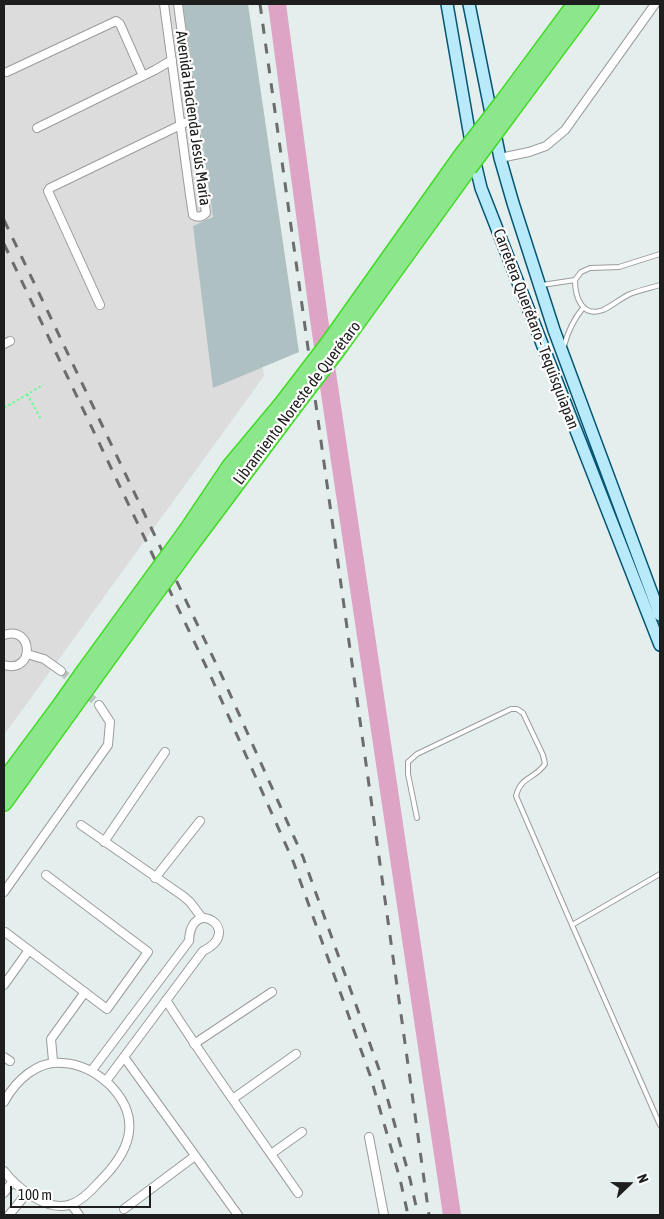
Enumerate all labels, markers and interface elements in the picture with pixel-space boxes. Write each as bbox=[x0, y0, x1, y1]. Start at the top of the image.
street label: Avenida Hacienda Jesús María bbox=[171, 29, 215, 207]
street label: Carretera Querétaro - Tequisquiapan bbox=[489, 226, 583, 432]
street label: Libramiento Noreste de Querétaro bbox=[229, 317, 365, 489]
north arrow bbox=[604, 1159, 654, 1209]
text: N bbox=[634, 1172, 652, 1185]
scale bar bbox=[12, 1176, 154, 1208]
text: 100 m bbox=[18, 1186, 52, 1203]

